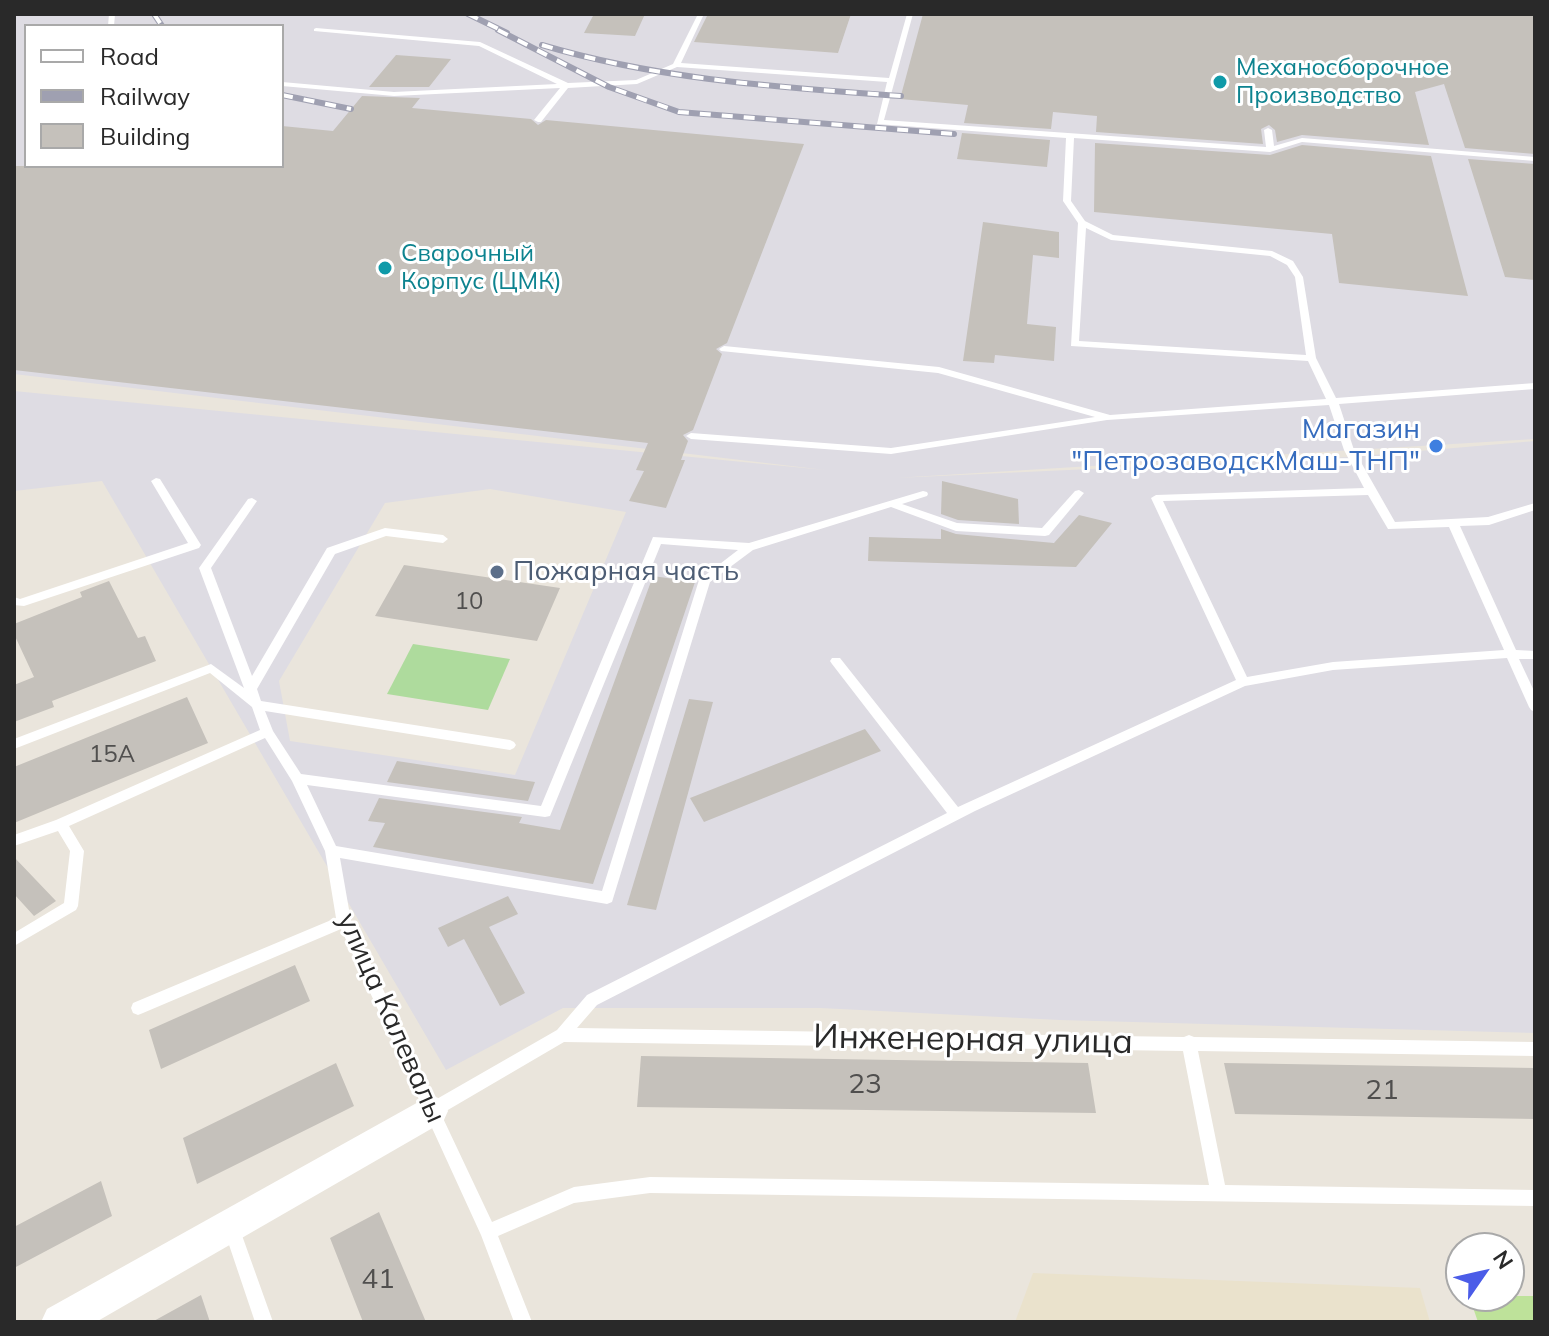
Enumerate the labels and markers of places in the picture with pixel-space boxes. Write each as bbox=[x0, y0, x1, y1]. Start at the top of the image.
place label: Механосборочное Производство bbox=[1236, 54, 1449, 110]
marker: Механосборочное Производство bbox=[1211, 73, 1229, 91]
place label: Сварочный Корпус (ЦМК) bbox=[401, 240, 562, 296]
marker: Сварочный Корпус (ЦМК) bbox=[376, 259, 394, 277]
place label: Магазин "ПетрозаводскМаш-ТНП" bbox=[1071, 413, 1420, 479]
marker: Магазин "ПетрозаводскМаш-ТНП" bbox=[1427, 437, 1445, 455]
place label: Пожарная часть bbox=[513, 555, 739, 589]
marker: Пожарная часть bbox=[488, 563, 506, 581]

